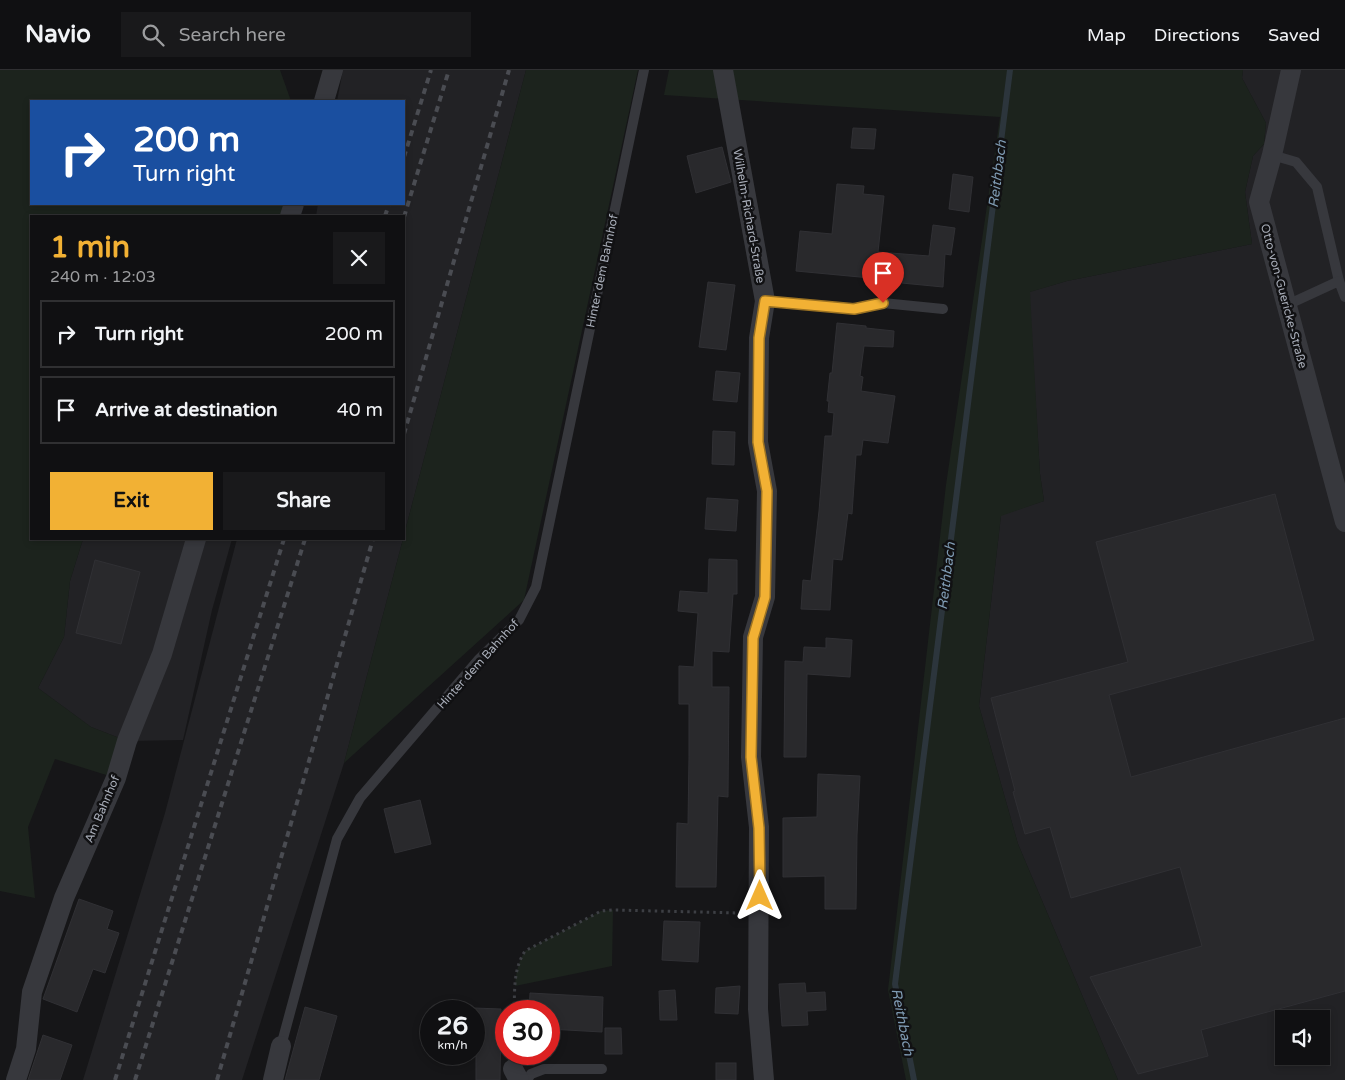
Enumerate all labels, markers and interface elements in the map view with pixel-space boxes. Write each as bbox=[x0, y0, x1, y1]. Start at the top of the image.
search box bbox=[121, 12, 471, 57]
text: Navio bbox=[25, 20, 91, 49]
icon: search bbox=[139, 21, 167, 49]
text: Search here bbox=[179, 24, 286, 46]
text: Map bbox=[1087, 24, 1126, 46]
text: Directions bbox=[1154, 24, 1240, 46]
text: Saved bbox=[1268, 24, 1320, 46]
text: 200 m bbox=[133, 119, 240, 161]
icon: right bbox=[50, 120, 115, 185]
water label: Reithbach bbox=[985, 139, 1010, 209]
street label: Wilhelm-Richard-Straße bbox=[730, 148, 768, 284]
text: Turn right bbox=[133, 161, 235, 187]
street label: Hinter dem Bahnhof bbox=[583, 213, 621, 329]
street label: Otto-von-Guericke-Straße bbox=[1258, 222, 1310, 370]
text: 1 min bbox=[50, 229, 130, 266]
button: close bbox=[333, 232, 385, 284]
pin bbox=[862, 252, 904, 303]
icon: arrive bbox=[869, 259, 897, 287]
text: 240 m · 12:03 bbox=[50, 267, 156, 287]
icon: right bbox=[52, 320, 80, 348]
text: Turn right bbox=[95, 323, 183, 345]
text: 200 m bbox=[325, 323, 383, 345]
icon: arrive bbox=[52, 396, 80, 424]
text: Arrive at destination bbox=[95, 399, 278, 421]
text: 40 m bbox=[337, 399, 383, 421]
button: Exit bbox=[50, 472, 213, 530]
button: Share bbox=[223, 472, 385, 530]
water label: Reithbach bbox=[934, 541, 959, 611]
street label: Hinter dem Bahnhof bbox=[434, 616, 522, 712]
street label: Am Bahnhof bbox=[82, 773, 123, 845]
position arrow bbox=[733, 869, 785, 921]
water label: Reithbach bbox=[888, 987, 917, 1058]
speed limit sign: 30 bbox=[495, 1000, 560, 1065]
map controls bbox=[1275, 1010, 1330, 1065]
button: sound bbox=[1275, 1010, 1330, 1065]
text: 26 bbox=[437, 1011, 468, 1041]
text: km/h bbox=[437, 1038, 468, 1052]

